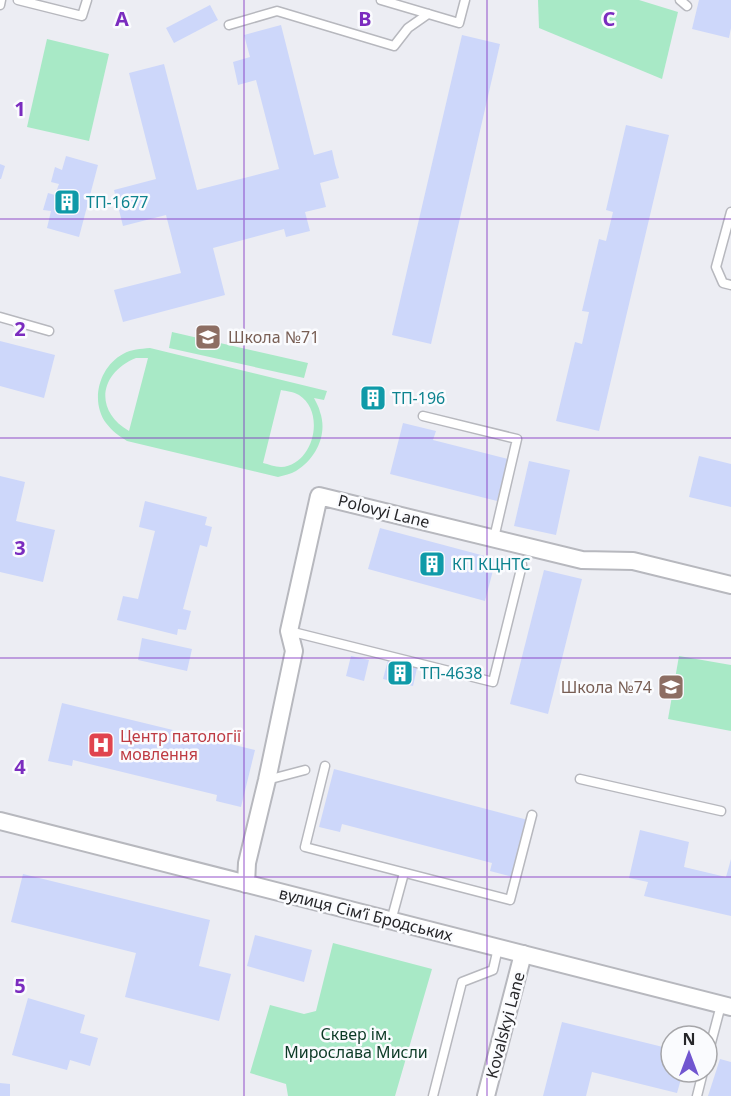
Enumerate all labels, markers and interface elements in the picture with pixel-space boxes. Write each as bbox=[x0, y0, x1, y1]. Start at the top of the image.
text: A bbox=[115, 5, 129, 32]
text: B bbox=[358, 5, 372, 32]
text: C bbox=[603, 5, 616, 32]
text: 1 bbox=[14, 95, 26, 122]
building icon: ТП-1677 bbox=[52, 187, 82, 217]
place label: ТП-1677 bbox=[86, 191, 148, 213]
text: 2 bbox=[14, 315, 26, 342]
school or university icon: Школа №71 bbox=[193, 322, 223, 352]
place label: Школа №71 bbox=[228, 326, 319, 348]
building icon: ТП-196 bbox=[358, 383, 388, 413]
place label: ТП-196 bbox=[392, 387, 445, 409]
street label: Polovyi Lane bbox=[336, 489, 432, 533]
text: 3 bbox=[14, 534, 26, 561]
building icon: КП КЦНТС bbox=[417, 549, 447, 579]
place label: КП КЦНТС bbox=[452, 553, 530, 575]
building icon: ТП-4638 bbox=[385, 658, 415, 688]
place label: ТП-4638 bbox=[420, 662, 482, 684]
school or university icon: Школа №74 bbox=[656, 672, 686, 702]
place label: Школа №74 bbox=[561, 676, 652, 698]
place label: Центр патології мовлення bbox=[120, 725, 241, 765]
hospital icon: Центр патології мовлення bbox=[86, 730, 116, 760]
text: 4 bbox=[14, 753, 26, 780]
street label: вулиця Сімʼї Бродських bbox=[277, 882, 456, 946]
street label: Kovalskyi Lane bbox=[480, 969, 530, 1081]
text: 5 bbox=[14, 972, 26, 999]
park label: Сквер ім. Мирослава Мисли bbox=[284, 1023, 428, 1063]
north arrow bbox=[659, 1024, 719, 1084]
text: N bbox=[682, 1028, 696, 1050]

